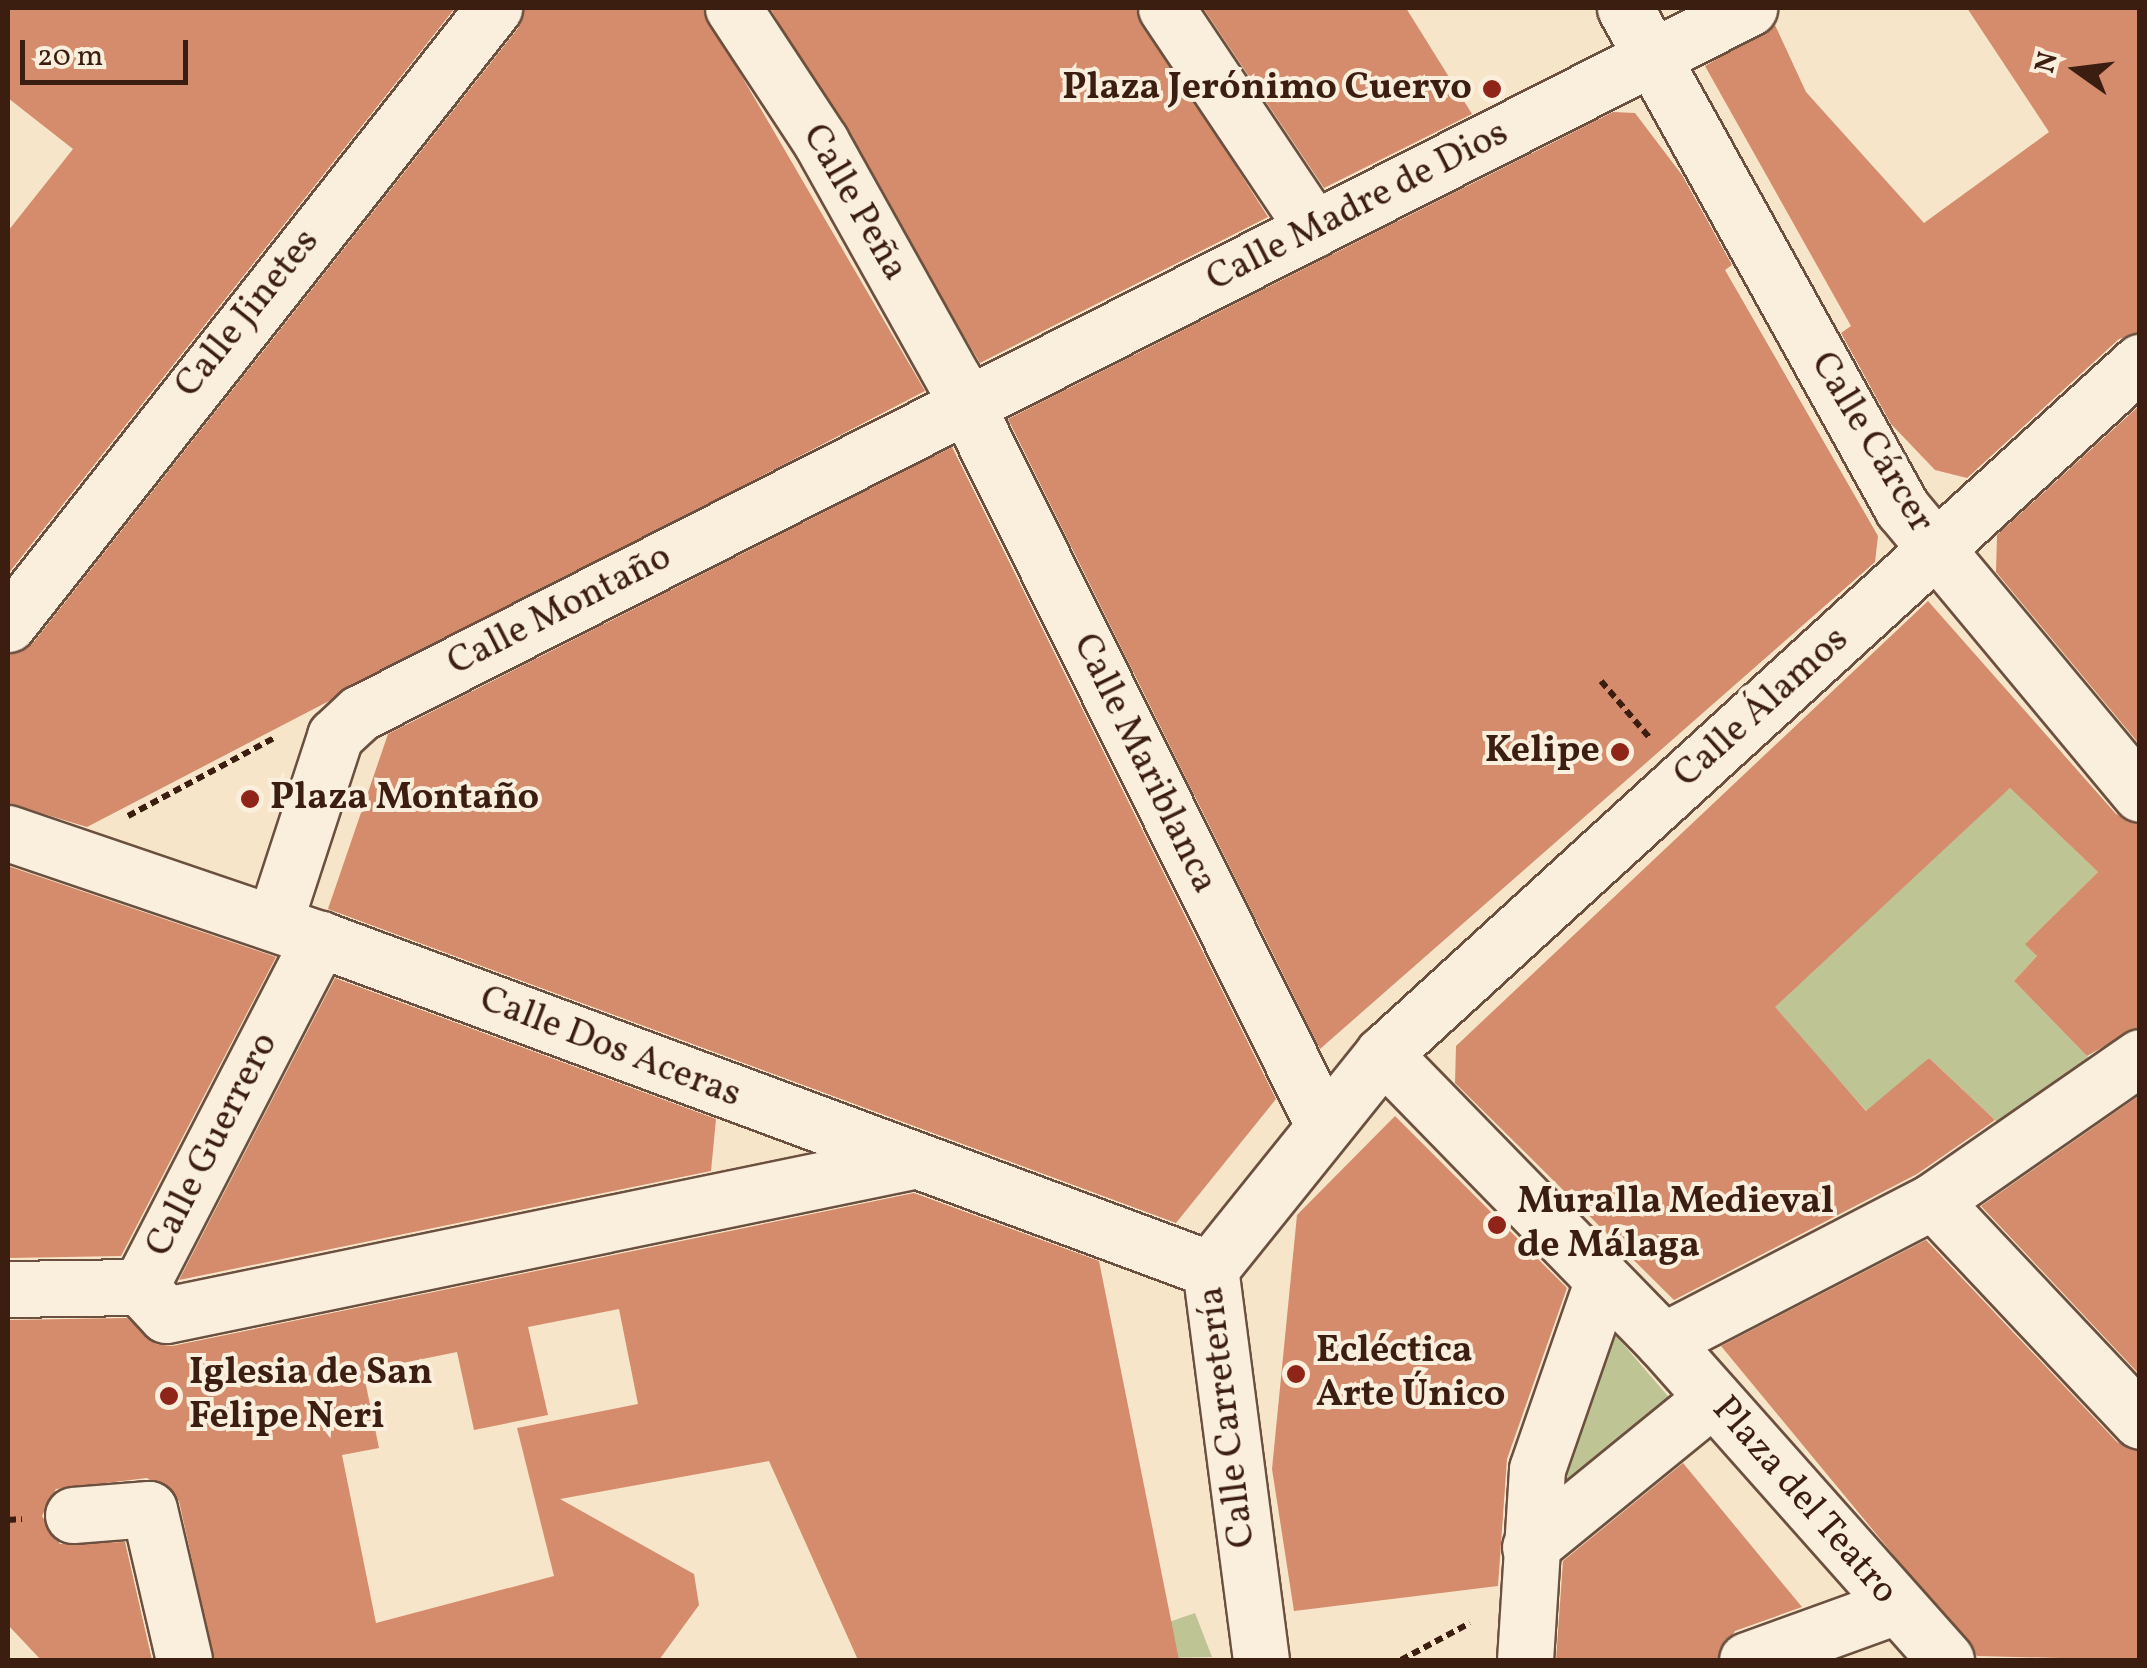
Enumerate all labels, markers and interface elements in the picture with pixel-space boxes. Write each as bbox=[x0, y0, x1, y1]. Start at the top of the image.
scale bar bbox=[25, 20, 192, 82]
north arrow bbox=[2027, 20, 2127, 120]
text: 20 m bbox=[37, 36, 103, 78]
text: N bbox=[2026, 48, 2069, 77]
place label: Plaza Jerónimo Cuervo bbox=[1062, 66, 1472, 112]
marker: Plaza Jerónimo Cuervo bbox=[1481, 78, 1503, 100]
street label: Calle Madre de Dios bbox=[1200, 111, 1516, 303]
street label: Calle Peña bbox=[791, 117, 917, 289]
street label: Calle Jinetes bbox=[166, 220, 330, 408]
street label: Calle Cárcer bbox=[1799, 344, 1943, 542]
street label: Calle Montaño bbox=[441, 535, 679, 687]
street label: Calle Álamos bbox=[1665, 618, 1859, 798]
street label: Calle Mariblanca bbox=[1061, 627, 1227, 901]
place label: Kelipe bbox=[1485, 729, 1600, 775]
marker: Kelipe bbox=[1609, 741, 1631, 763]
place label: Plaza Montaño bbox=[270, 776, 539, 822]
marker: Plaza Montaño bbox=[239, 788, 261, 810]
street label: Calle Dos Aceras bbox=[473, 977, 747, 1119]
street label: Calle Guerrero bbox=[137, 1025, 289, 1265]
place label: Muralla Medieval de Málaga bbox=[1517, 1180, 1834, 1270]
marker: Muralla Medieval de Málaga bbox=[1486, 1214, 1508, 1236]
street label: Calle Carretería bbox=[1189, 1284, 1267, 1550]
place label: Ecléctica Arte Único bbox=[1316, 1329, 1505, 1418]
place label: Iglesia de San Felipe Neri bbox=[189, 1351, 433, 1440]
marker: Ecléctica Arte Único bbox=[1285, 1363, 1307, 1385]
marker: Iglesia de San Felipe Neri bbox=[158, 1385, 180, 1407]
street label: Plaza del Teatro bbox=[1701, 1387, 1907, 1615]

